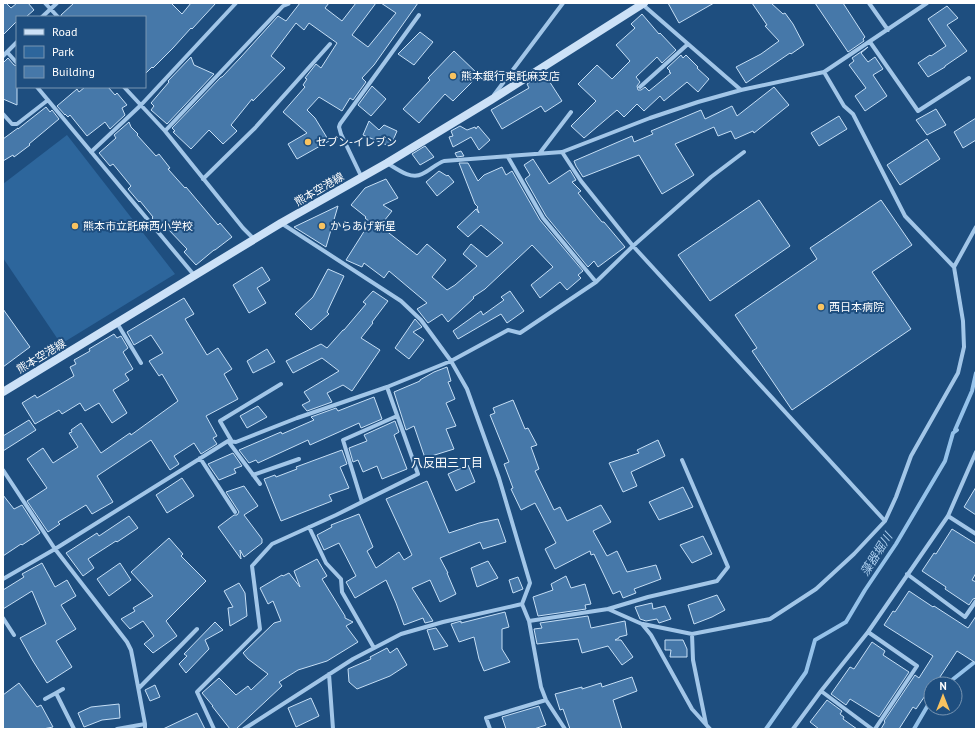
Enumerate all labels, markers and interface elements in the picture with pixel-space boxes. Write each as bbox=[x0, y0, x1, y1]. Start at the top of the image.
legend bbox=[16, 16, 146, 88]
text: Road bbox=[52, 24, 77, 39]
text: Park bbox=[52, 44, 74, 59]
text: Building bbox=[52, 64, 95, 79]
place label: 熊本銀行東託麻支店 bbox=[461, 69, 560, 83]
marker: 熊本銀行東託麻支店 bbox=[448, 71, 458, 81]
place label: セブン-イレブン bbox=[316, 135, 397, 149]
marker: セブン-イレブン bbox=[303, 137, 313, 147]
street label: 熊本空港線 bbox=[292, 169, 346, 209]
place label: 熊本市立託麻西小学校 bbox=[83, 219, 193, 233]
place label: からあげ新星 bbox=[330, 219, 396, 233]
marker: 熊本市立託麻西小学校 bbox=[70, 221, 80, 231]
marker: からあげ新星 bbox=[317, 221, 327, 231]
place label: 西日本病院 bbox=[829, 300, 884, 314]
marker: 西日本病院 bbox=[816, 302, 826, 312]
street label: 熊本空港線 bbox=[14, 336, 68, 376]
district label: 八反田三丁目 bbox=[411, 455, 483, 470]
water label: 藻器堀川 bbox=[857, 528, 896, 578]
north arrow bbox=[923, 676, 963, 716]
text: N bbox=[939, 679, 947, 693]

